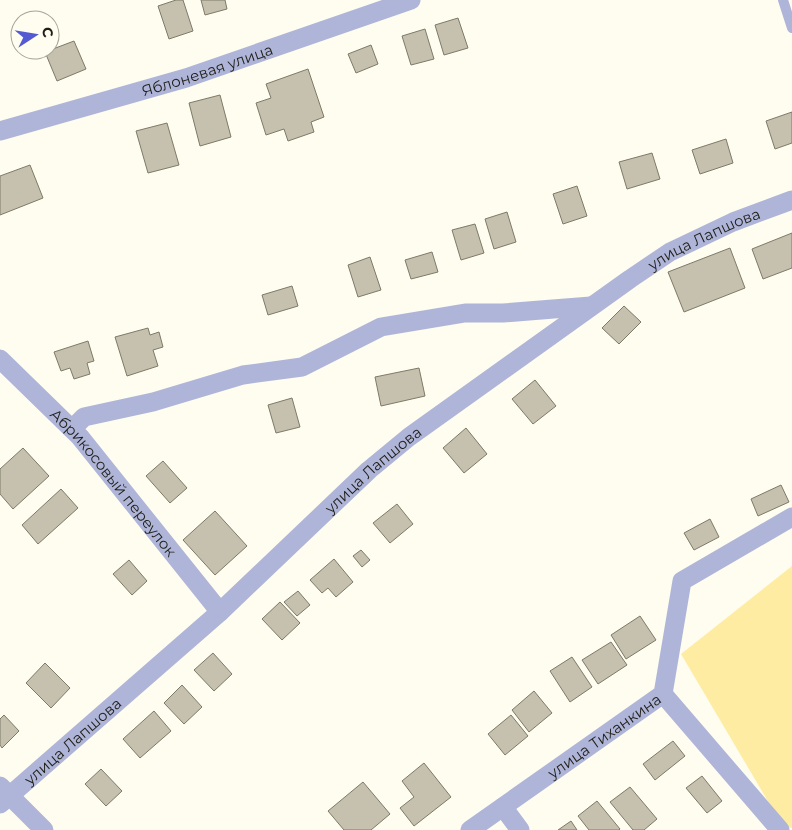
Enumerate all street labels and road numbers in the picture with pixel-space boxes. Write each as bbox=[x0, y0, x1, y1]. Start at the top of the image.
street label: Яблоневая улица bbox=[139, 39, 275, 100]
street label: улица Лапшова bbox=[643, 203, 763, 274]
street label: Абрикосовый переулок bbox=[47, 404, 181, 560]
street label: улица Лапшова bbox=[320, 422, 425, 518]
street label: улица Тиханкина bbox=[543, 689, 664, 783]
street label: улица Лапшова bbox=[19, 693, 125, 789]

